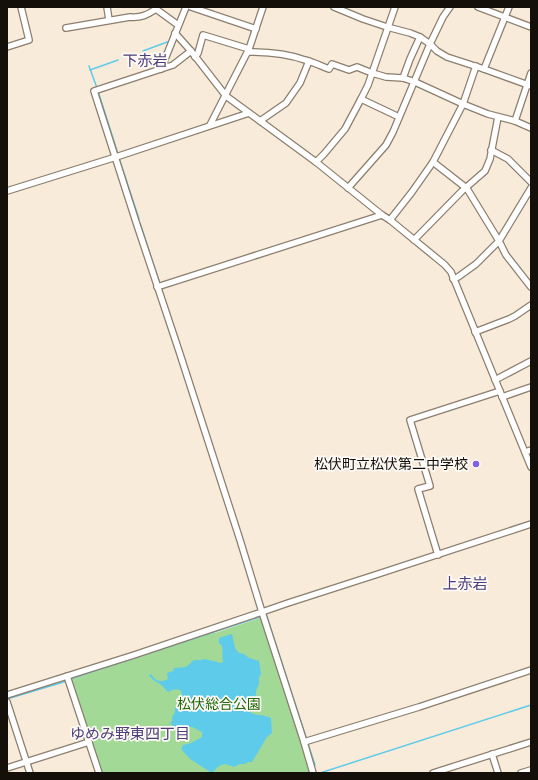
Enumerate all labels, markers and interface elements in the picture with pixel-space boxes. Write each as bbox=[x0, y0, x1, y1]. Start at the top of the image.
district label: 下赤岩 bbox=[122, 52, 168, 71]
place label: 松伏町立松伏第二中学校 bbox=[314, 456, 468, 473]
marker: 松伏町立松伏第二中学校 bbox=[471, 459, 481, 469]
district label: 上赤岩 bbox=[442, 575, 488, 594]
park label: 松伏総合公園 bbox=[177, 696, 261, 713]
district label: ゆめみ野東四丁目 bbox=[70, 725, 190, 744]

